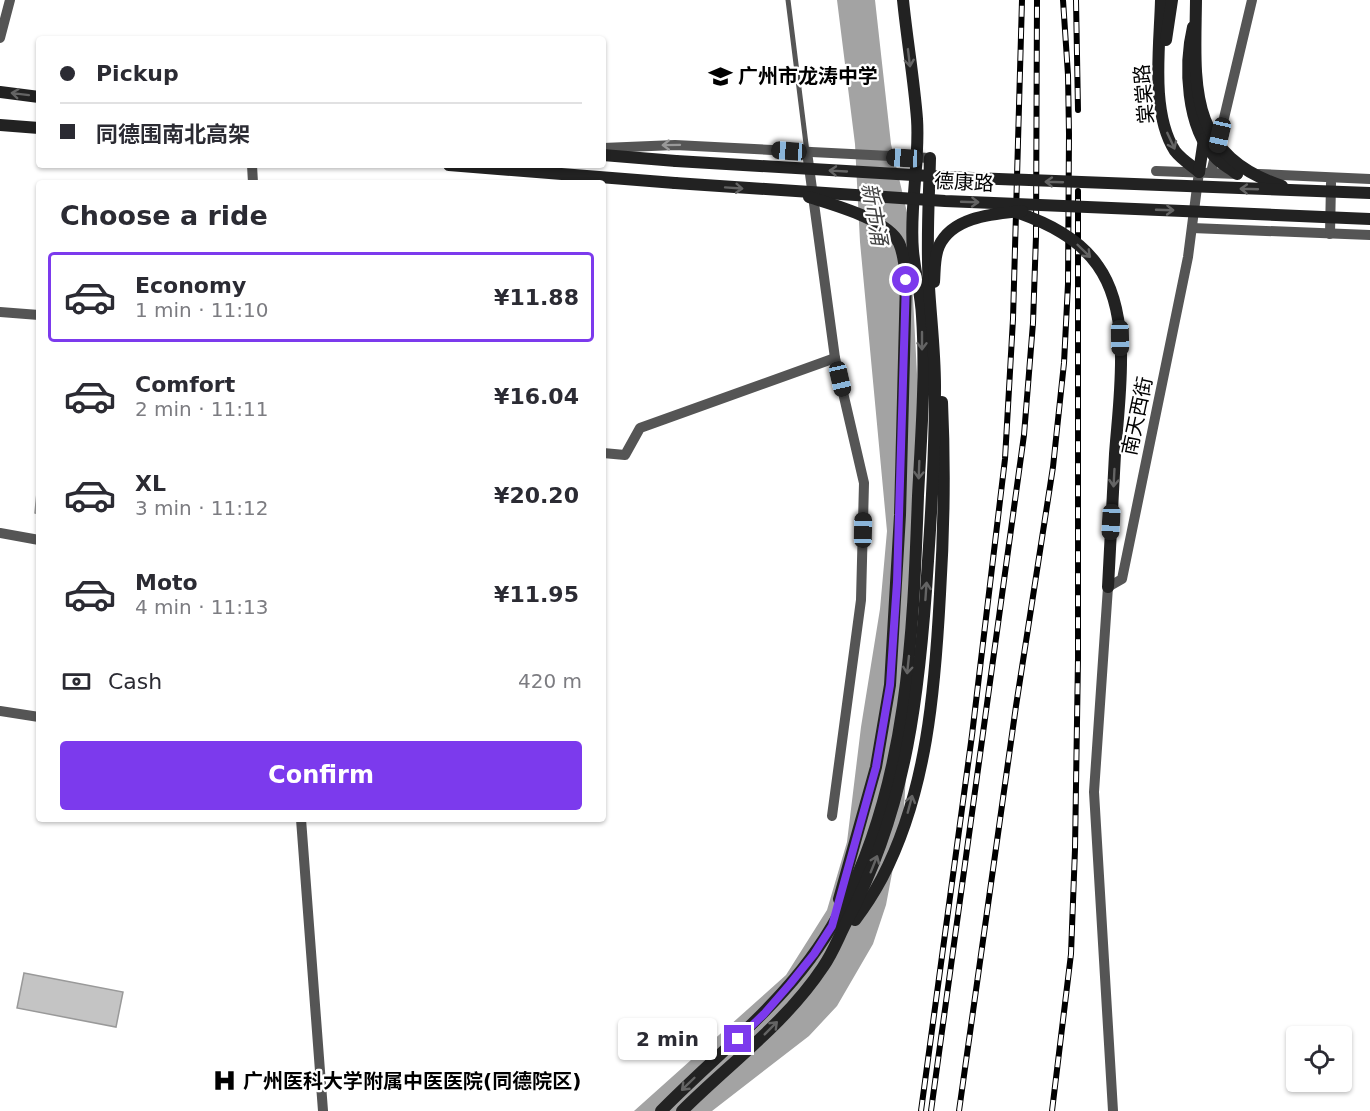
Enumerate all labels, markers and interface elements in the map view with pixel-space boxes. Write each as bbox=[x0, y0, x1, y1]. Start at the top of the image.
one-way arrow bbox=[904, 48, 915, 68]
text: Pickup bbox=[96, 61, 179, 86]
school or university icon: 广州市龙涛中学 bbox=[707, 63, 733, 89]
street label: 棠棠路 bbox=[1129, 63, 1159, 125]
place label: 广州市龙涛中学 bbox=[738, 64, 878, 88]
one-way arrow bbox=[10, 89, 30, 100]
car bbox=[1207, 115, 1233, 155]
text: 同德围南北高架 bbox=[96, 122, 250, 147]
one-way arrow bbox=[1165, 131, 1177, 149]
one-way arrow bbox=[662, 139, 682, 151]
car bbox=[770, 141, 808, 161]
car bbox=[886, 148, 922, 168]
one-way arrow bbox=[829, 165, 848, 176]
street label: 德康路 bbox=[933, 168, 995, 196]
one-way arrow bbox=[1044, 176, 1064, 187]
water label: 新市涌 bbox=[857, 181, 892, 249]
one-way arrow bbox=[723, 182, 743, 193]
one-way arrow bbox=[1239, 184, 1259, 195]
one-way arrow bbox=[960, 196, 980, 207]
text: Choose a ride bbox=[60, 200, 268, 231]
one-way arrow bbox=[1155, 204, 1175, 215]
one-way arrow bbox=[1076, 244, 1091, 258]
route start bbox=[892, 266, 919, 293]
icon: car bbox=[63, 270, 117, 324]
text: Economy bbox=[135, 273, 246, 298]
text: ¥11.88 bbox=[494, 285, 579, 310]
text: 1 min · 11:10 bbox=[135, 298, 269, 322]
car bbox=[1111, 320, 1129, 356]
one-way arrow bbox=[916, 331, 928, 351]
car bbox=[827, 359, 853, 399]
icon: car bbox=[63, 369, 117, 423]
text: Comfort bbox=[135, 372, 235, 397]
street label: 南天西街 bbox=[1117, 374, 1157, 458]
text: ¥16.04 bbox=[494, 384, 579, 409]
text: 2 min · 11:11 bbox=[135, 397, 269, 421]
one-way arrow bbox=[914, 460, 925, 480]
one-way arrow bbox=[1108, 467, 1119, 487]
icon: car bbox=[63, 468, 117, 522]
text: XL bbox=[135, 471, 166, 496]
text: ¥20.20 bbox=[494, 483, 579, 508]
text: 3 min · 11:12 bbox=[135, 496, 269, 520]
car bbox=[1101, 504, 1121, 540]
car bbox=[854, 512, 872, 548]
icon: car bbox=[63, 567, 117, 621]
text: Moto bbox=[135, 570, 198, 595]
text: ¥11.95 bbox=[494, 582, 579, 607]
one-way arrow bbox=[921, 582, 932, 602]
text: 4 min · 11:13 bbox=[135, 595, 269, 619]
one-way arrow bbox=[902, 654, 913, 674]
icon: cash bbox=[60, 665, 93, 698]
text: Cash bbox=[108, 669, 162, 694]
text: 420 m bbox=[518, 669, 582, 693]
button: Confirm bbox=[60, 741, 582, 810]
one-way arrow bbox=[905, 795, 916, 814]
one-way arrow bbox=[869, 856, 880, 874]
callout: 2 min bbox=[618, 1018, 717, 1060]
one-way arrow bbox=[763, 1020, 778, 1035]
route end bbox=[724, 1025, 751, 1052]
map controls bbox=[1286, 1026, 1352, 1092]
button: locate bbox=[1286, 1026, 1352, 1092]
text: 2 min bbox=[636, 1027, 699, 1051]
hospital icon: 广州医科大学附属中医医院(同德院区) bbox=[212, 1068, 238, 1094]
place label: 广州医科大学附属中医医院(同德院区) bbox=[243, 1069, 581, 1093]
one-way arrow bbox=[680, 1077, 695, 1091]

